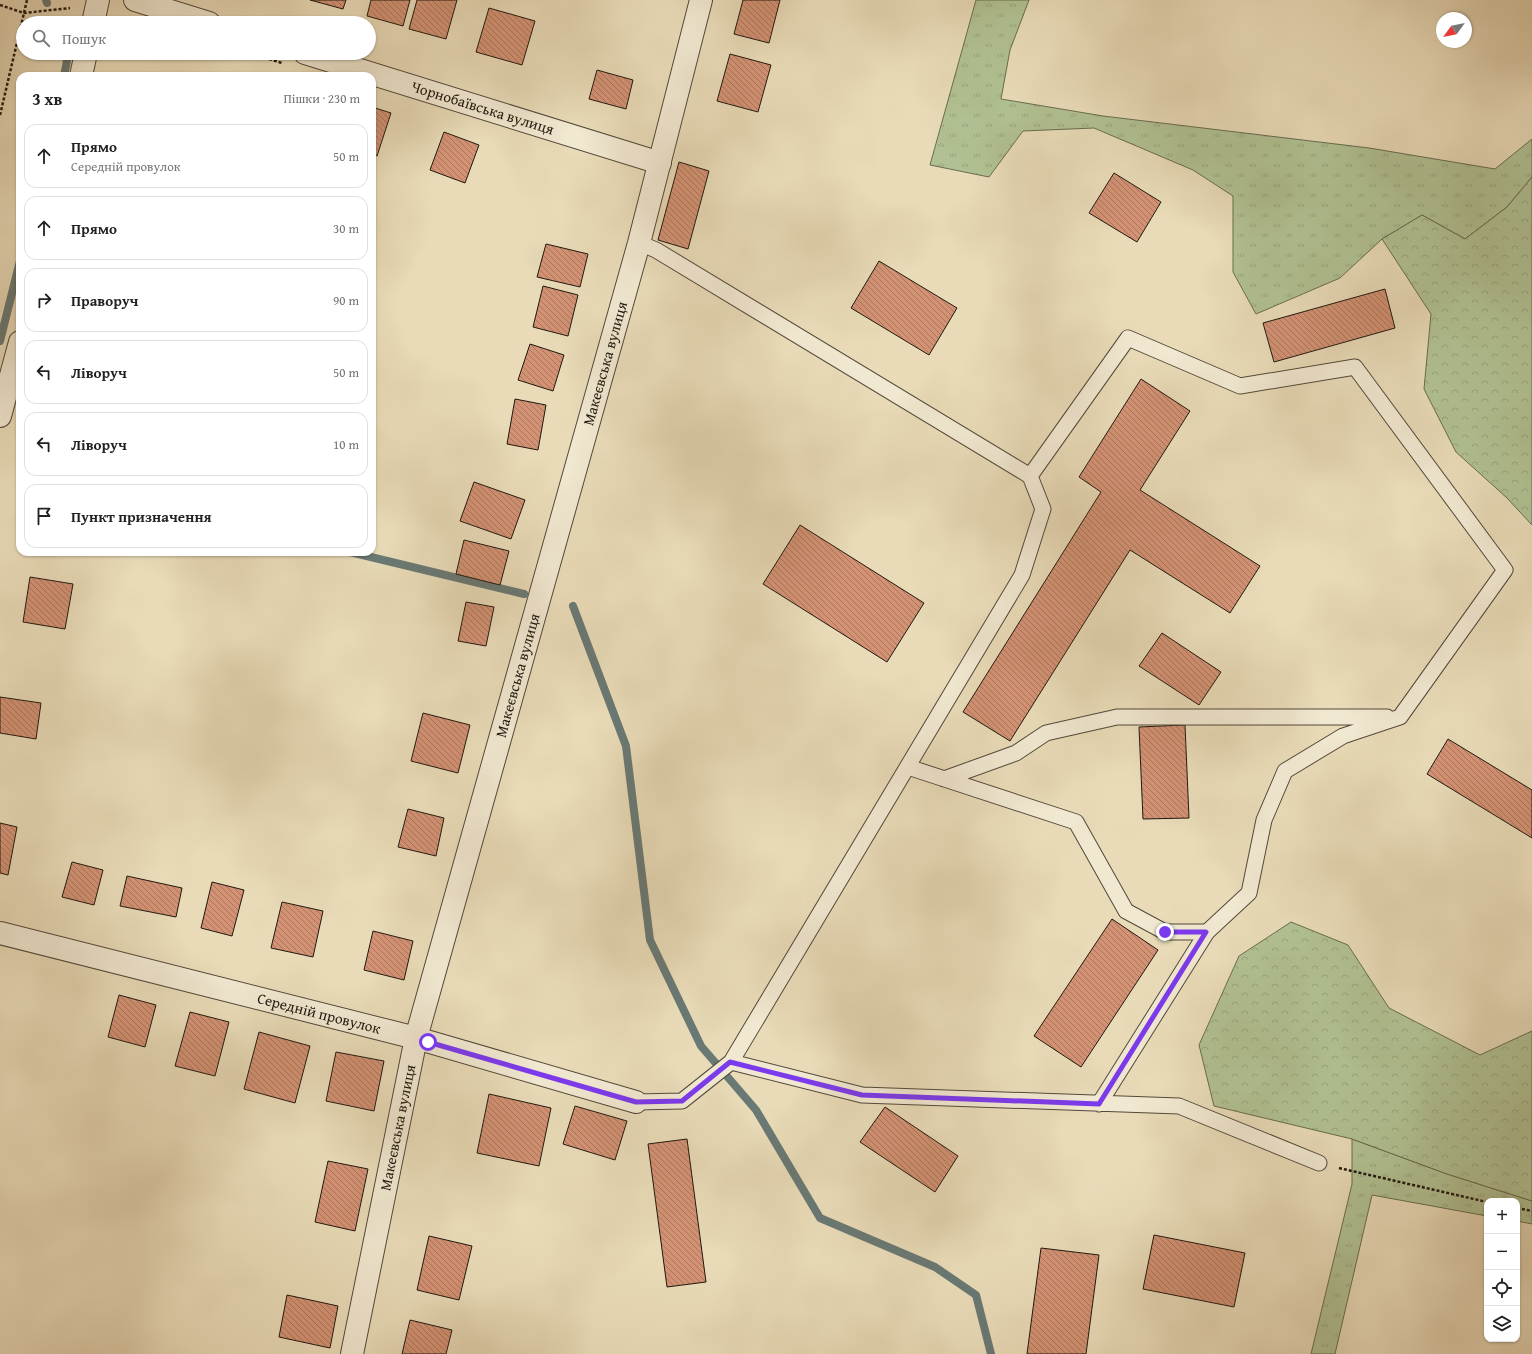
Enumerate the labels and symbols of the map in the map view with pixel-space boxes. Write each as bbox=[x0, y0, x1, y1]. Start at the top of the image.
north arrow bbox=[1436, 12, 1472, 48]
street label: Чорнобаївська вулиця bbox=[409, 76, 557, 140]
street label: Макеєвська вулиця bbox=[577, 298, 632, 428]
street label: Макеєвська вулиця bbox=[490, 610, 545, 740]
route end bbox=[1156, 923, 1174, 941]
street label: Середній провулок bbox=[255, 987, 383, 1039]
route start bbox=[419, 1033, 437, 1051]
street label: Макеєвська вулиця bbox=[374, 1062, 420, 1192]

